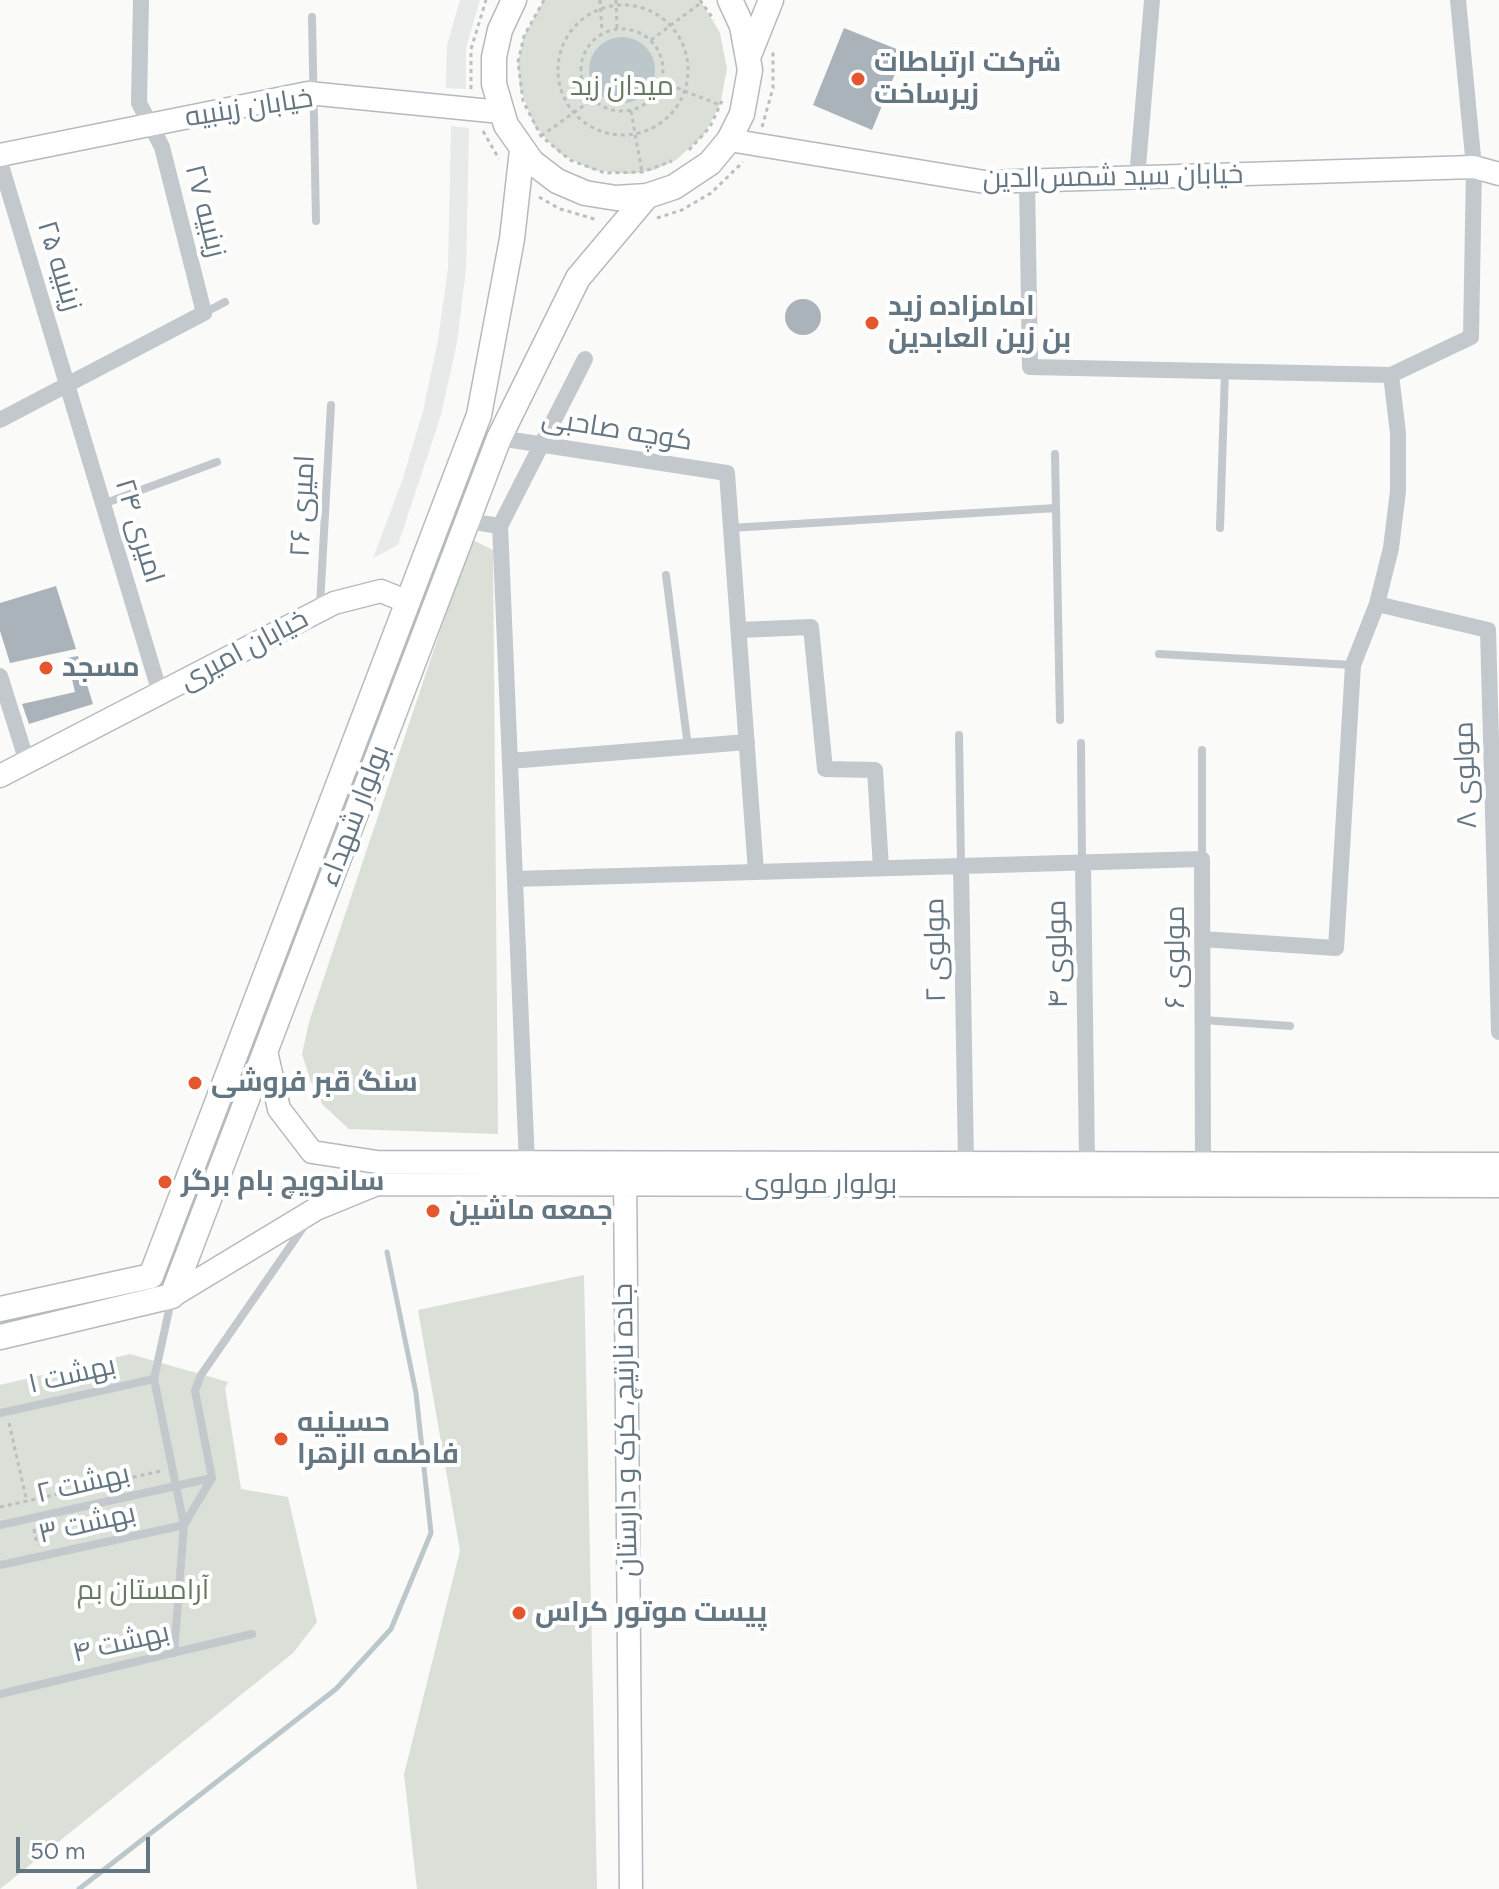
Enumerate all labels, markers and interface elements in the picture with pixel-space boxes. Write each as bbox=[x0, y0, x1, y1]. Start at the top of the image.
place label: شرکت ارتباطات زیرساخت bbox=[874, 46, 1061, 112]
park label: میدان زید bbox=[570, 70, 674, 104]
marker: شرکت ارتباطات زیرساخت bbox=[849, 70, 867, 88]
street label: خیابان زینبیه bbox=[183, 81, 315, 135]
street label: خیابان سید شمس‌الدین bbox=[982, 158, 1244, 196]
street label: زینبیه ۲۷ bbox=[177, 161, 233, 261]
street label: زینبیه ۲۵ bbox=[29, 217, 89, 315]
place label: امامزاده زید بن زین العابدین bbox=[888, 290, 1071, 356]
marker: امامزاده زید بن زین العابدین bbox=[863, 314, 881, 332]
street label: کوچه صاحبی bbox=[539, 402, 695, 458]
street label: امیری ۲۶ bbox=[284, 454, 322, 558]
street label: امیری ۲۴ bbox=[107, 475, 171, 587]
street label: خیابان امیری bbox=[174, 602, 314, 698]
place label: مسجد bbox=[62, 651, 140, 685]
marker: مسجد bbox=[37, 659, 55, 677]
street label: مولوی ۸ bbox=[1447, 721, 1485, 829]
street label: بولوار شهداء bbox=[313, 741, 397, 891]
street label: مولوی ۲ bbox=[918, 897, 954, 1003]
street label: مولوی ۴ bbox=[1040, 899, 1076, 1009]
street label: مولوی ۶ bbox=[1159, 905, 1193, 1009]
place label: سنگ قبر فروشی bbox=[211, 1066, 418, 1100]
marker: سنگ قبر فروشی bbox=[186, 1074, 204, 1092]
place label: ساندویچ بام برگر bbox=[181, 1165, 384, 1199]
street label: بولوار مولوی bbox=[745, 1168, 897, 1202]
marker: ساندویچ بام برگر bbox=[156, 1173, 174, 1191]
place label: جمعه ماشین bbox=[449, 1194, 613, 1228]
marker: جمعه ماشین bbox=[424, 1202, 442, 1220]
street label: جاده نارتیچ، کرک و دارستان bbox=[607, 1283, 645, 1577]
street label: بهشت ۱ bbox=[25, 1349, 119, 1401]
place label: حسینیه فاطمه الزهرا bbox=[297, 1406, 459, 1472]
marker: حسینیه فاطمه الزهرا bbox=[272, 1430, 290, 1448]
street label: بهشت ۲ bbox=[33, 1457, 133, 1511]
street label: بهشت ۳ bbox=[35, 1497, 139, 1551]
park label: آرامستان بم bbox=[77, 1574, 209, 1608]
place label: پیست موتور کراس bbox=[535, 1596, 767, 1630]
marker: پیست موتور کراس bbox=[510, 1604, 528, 1622]
street label: بهشت ۴ bbox=[69, 1616, 173, 1670]
scale bar bbox=[20, 1821, 154, 1871]
text: 50 m bbox=[30, 1836, 86, 1865]

